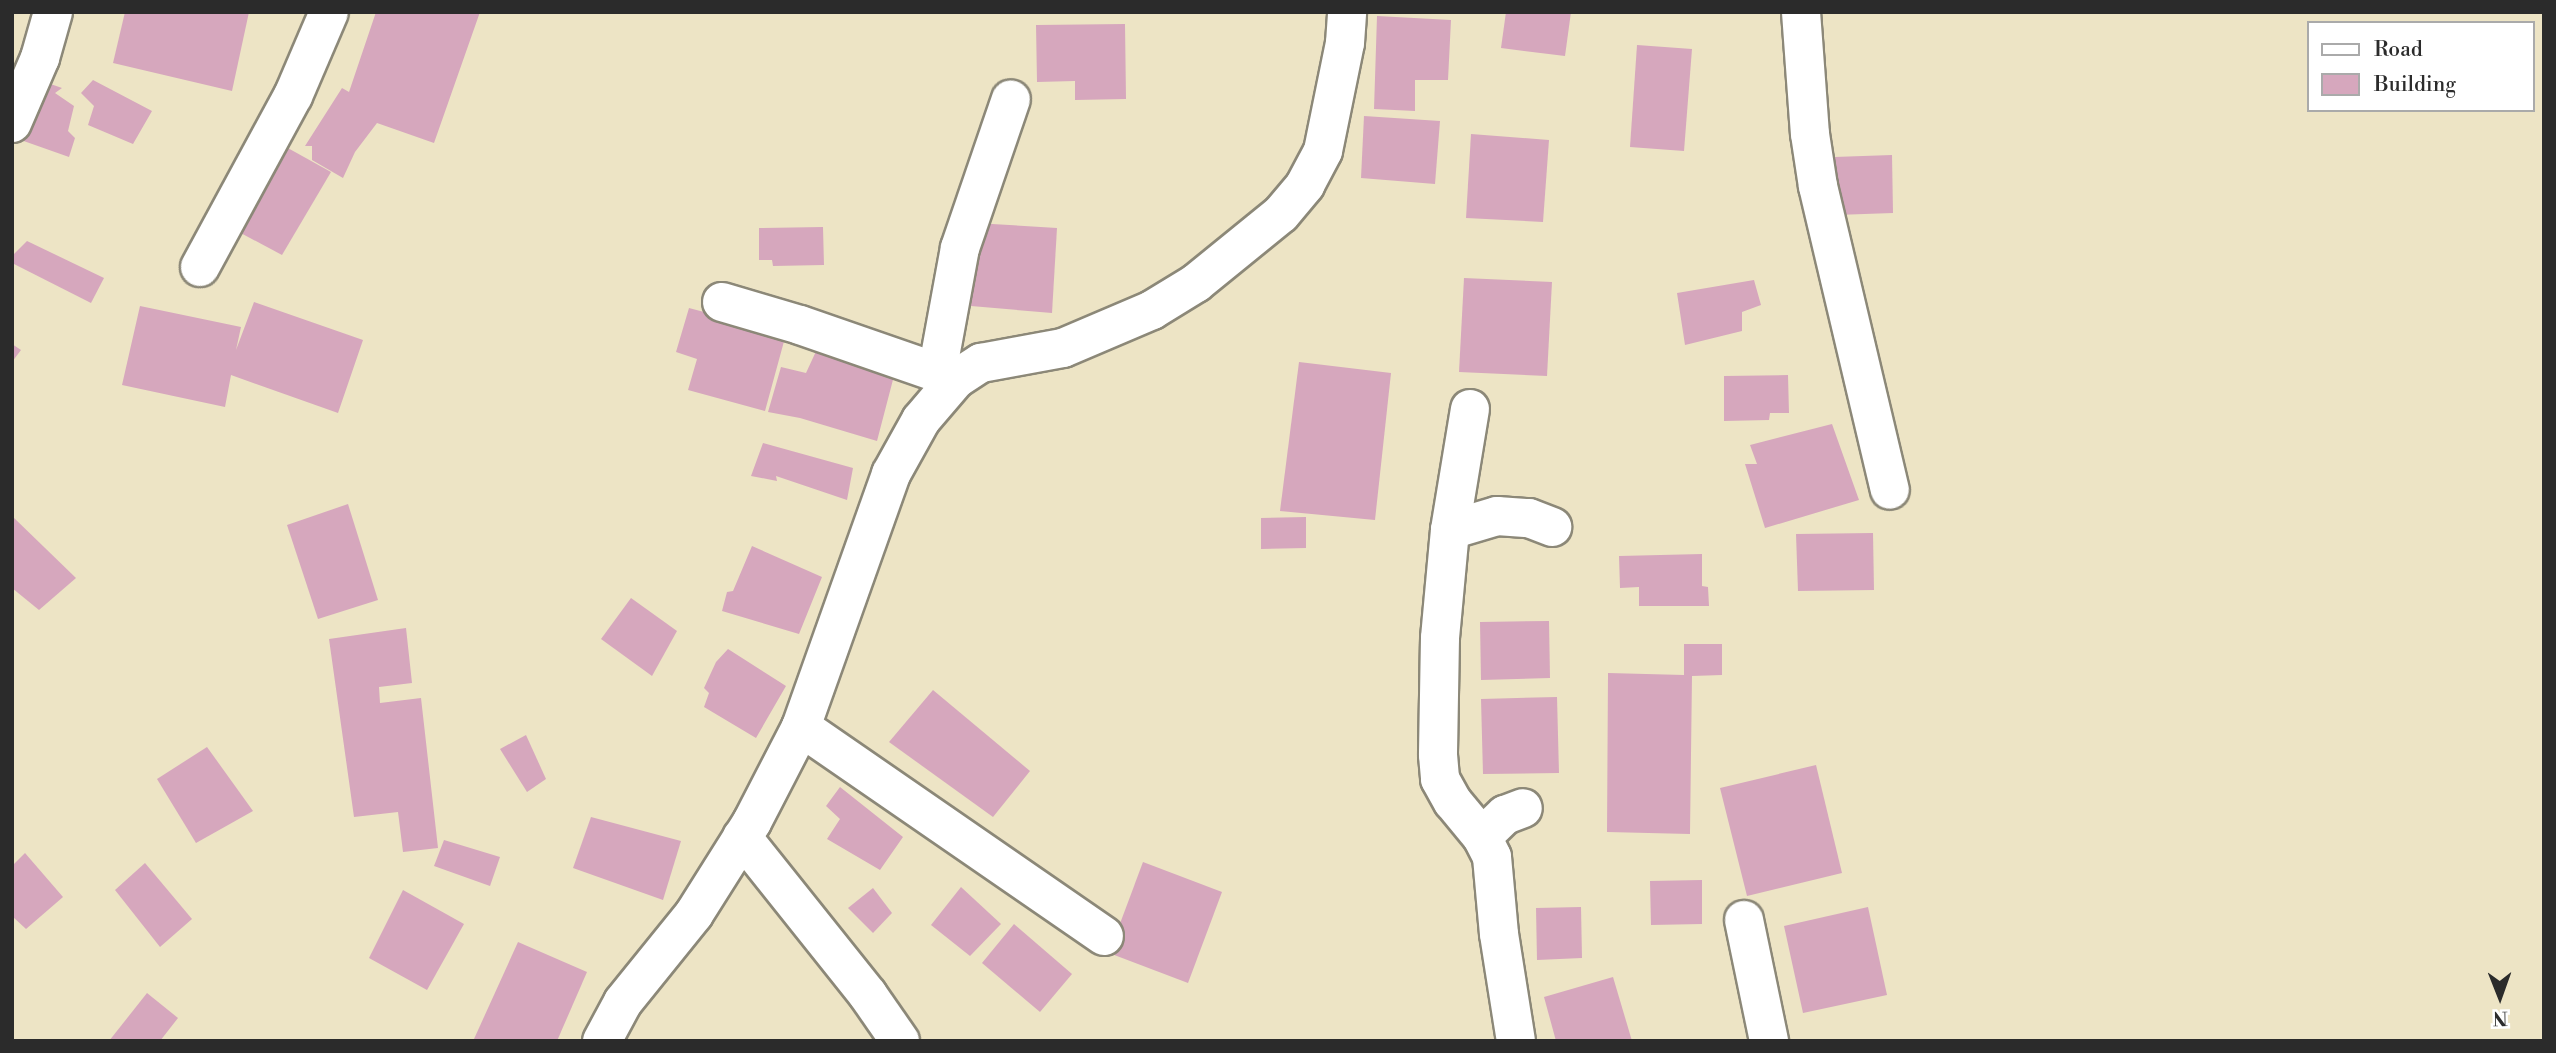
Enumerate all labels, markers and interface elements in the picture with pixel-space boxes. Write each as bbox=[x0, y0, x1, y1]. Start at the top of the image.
legend bbox=[2308, 21, 2535, 112]
text: Road bbox=[2374, 37, 2423, 63]
text: Building bbox=[2374, 72, 2456, 98]
north arrow bbox=[2465, 962, 2535, 1032]
text: N bbox=[2493, 1006, 2508, 1030]

